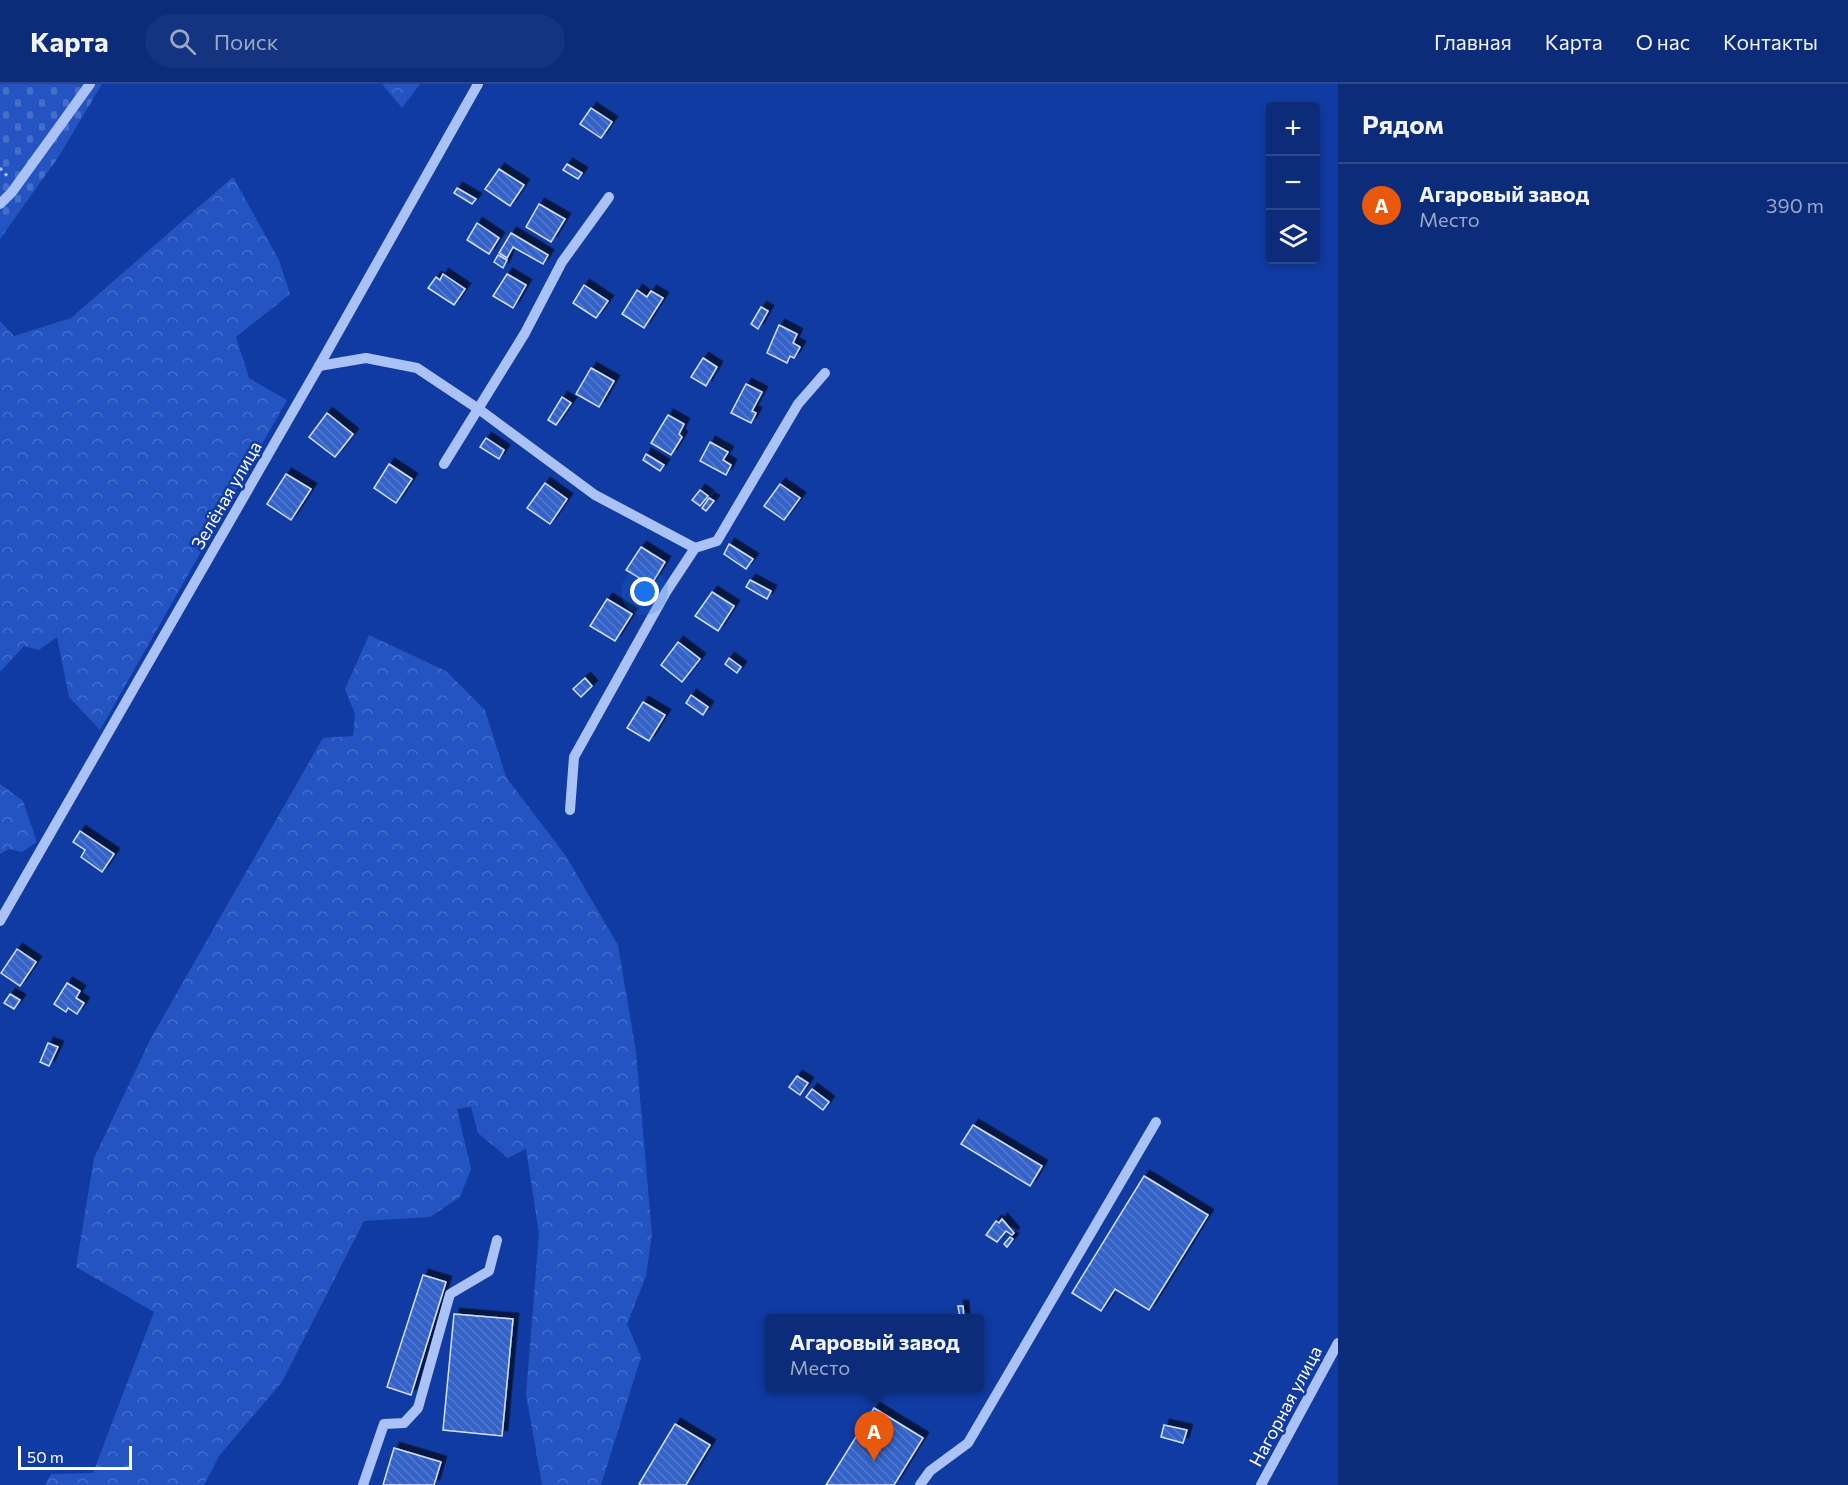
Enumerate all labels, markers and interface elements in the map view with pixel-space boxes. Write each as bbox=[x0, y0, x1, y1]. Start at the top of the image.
search box bbox=[145, 14, 565, 68]
text: Карта bbox=[30, 24, 109, 58]
icon: search bbox=[166, 25, 199, 58]
text: Поиск bbox=[214, 28, 278, 55]
text: Главная bbox=[1434, 29, 1512, 54]
text: Карта bbox=[1545, 29, 1603, 54]
text: О нас bbox=[1636, 29, 1690, 54]
text: Контакты bbox=[1723, 29, 1818, 54]
map controls bbox=[1266, 102, 1320, 264]
button: + bbox=[1266, 102, 1320, 156]
text: Рядом bbox=[1362, 108, 1444, 139]
button: − bbox=[1266, 156, 1320, 210]
text: Агаровый завод bbox=[1419, 180, 1589, 207]
text: A bbox=[1374, 193, 1389, 217]
text: 390 m bbox=[1766, 193, 1824, 217]
text: Место bbox=[1419, 207, 1480, 231]
button: layers bbox=[1266, 210, 1320, 264]
street label: Зелёная улица bbox=[186, 437, 266, 553]
your location bbox=[630, 577, 659, 606]
popup bbox=[765, 1314, 984, 1392]
text: Агаровый завод bbox=[789, 1328, 960, 1355]
street label: Нагорная улица bbox=[1244, 1342, 1326, 1470]
text: Место bbox=[789, 1355, 850, 1379]
pin: A bbox=[854, 1412, 894, 1461]
scale bar bbox=[18, 1443, 132, 1470]
text: 50 m bbox=[27, 1447, 64, 1466]

